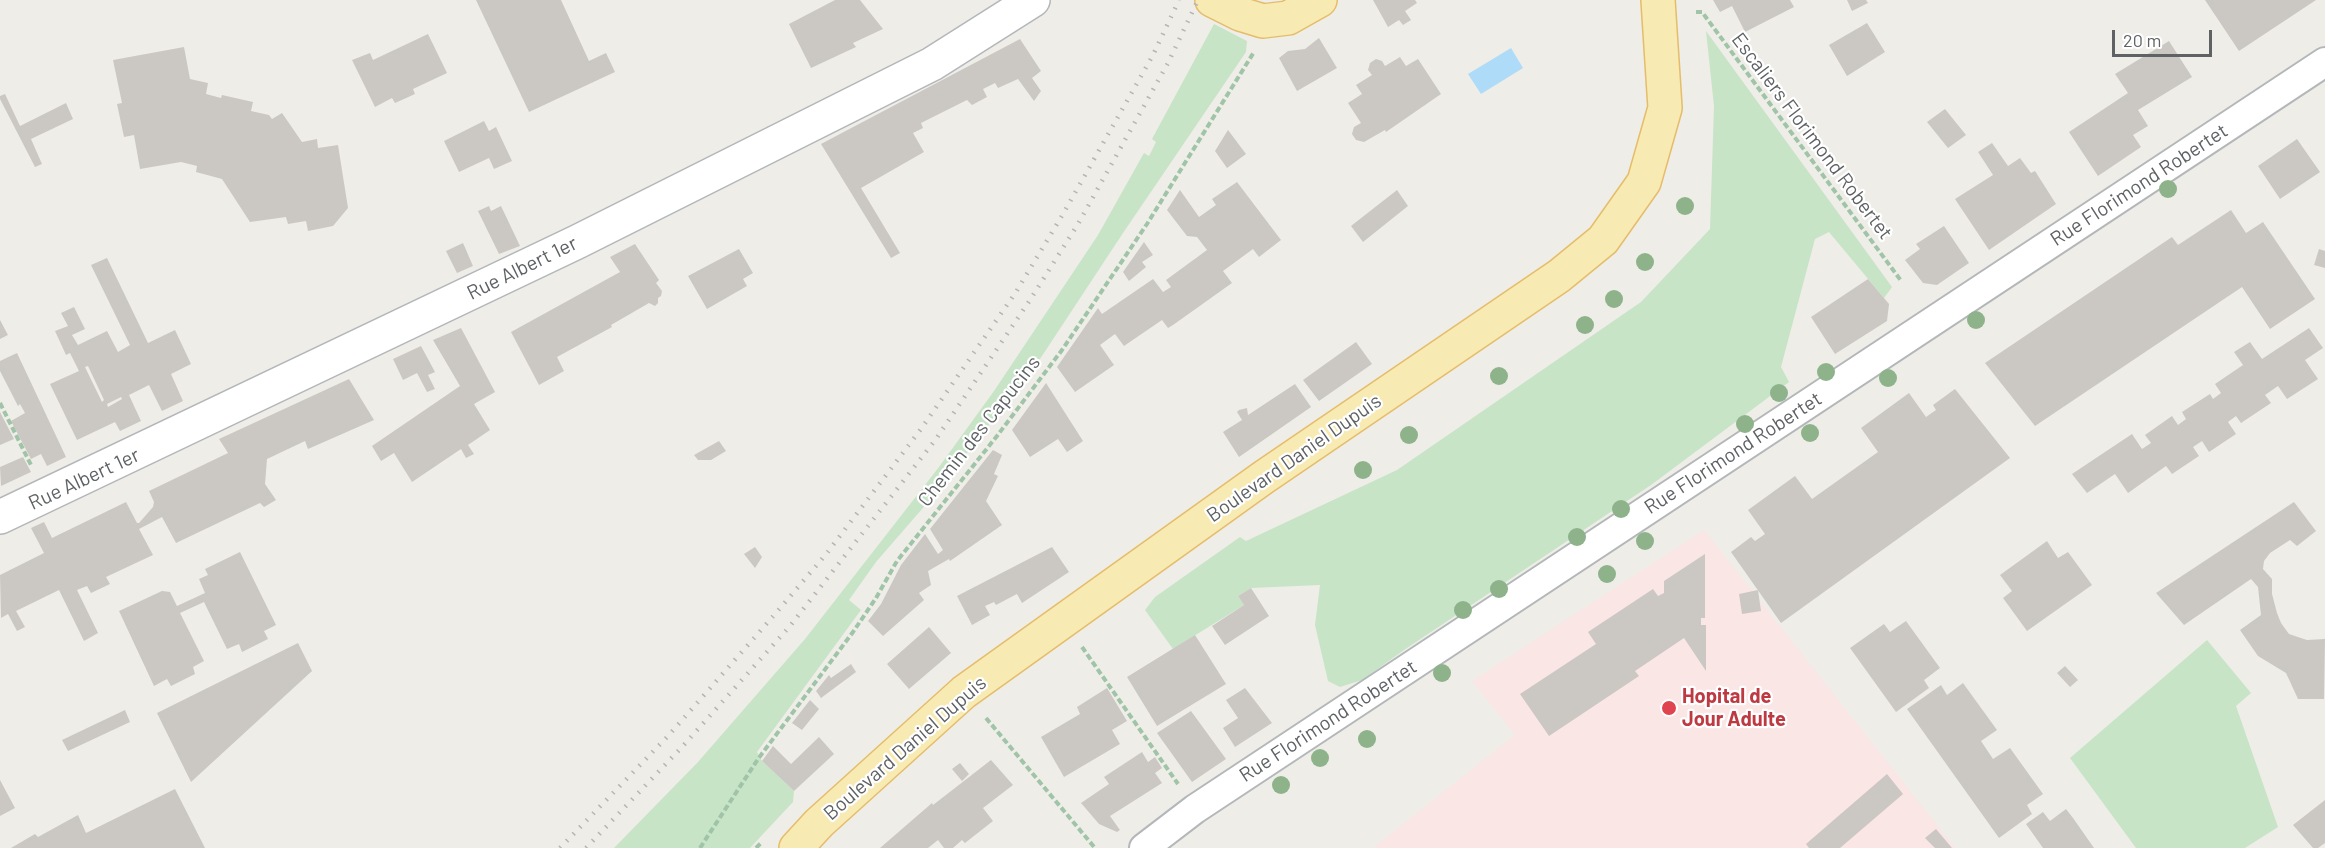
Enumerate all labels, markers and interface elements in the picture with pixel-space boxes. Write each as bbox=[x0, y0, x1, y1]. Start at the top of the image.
scale bar bbox=[2115, 18, 2216, 56]
street label: Escaliers Florimond Robertet bbox=[1726, 28, 1898, 244]
text: 20 m bbox=[2123, 29, 2161, 51]
street label: Rue Florimond Robertet bbox=[2046, 119, 2232, 251]
street label: Rue Albert 1er bbox=[463, 231, 581, 305]
street label: Chemin des Capucins bbox=[913, 351, 1045, 511]
street label: Rue Florimond Robertet bbox=[1640, 387, 1826, 519]
street label: Boulevard Daniel Dupuis bbox=[1202, 389, 1386, 527]
street label: Rue Albert 1er bbox=[25, 443, 143, 515]
street label: Rue Florimond Robertet bbox=[1235, 655, 1421, 787]
street label: Boulevard Daniel Dupuis bbox=[819, 671, 991, 825]
place label: Hopital de Jour Adulte bbox=[1682, 684, 1786, 731]
marker: Hopital de Jour Adulte bbox=[1660, 699, 1678, 717]

